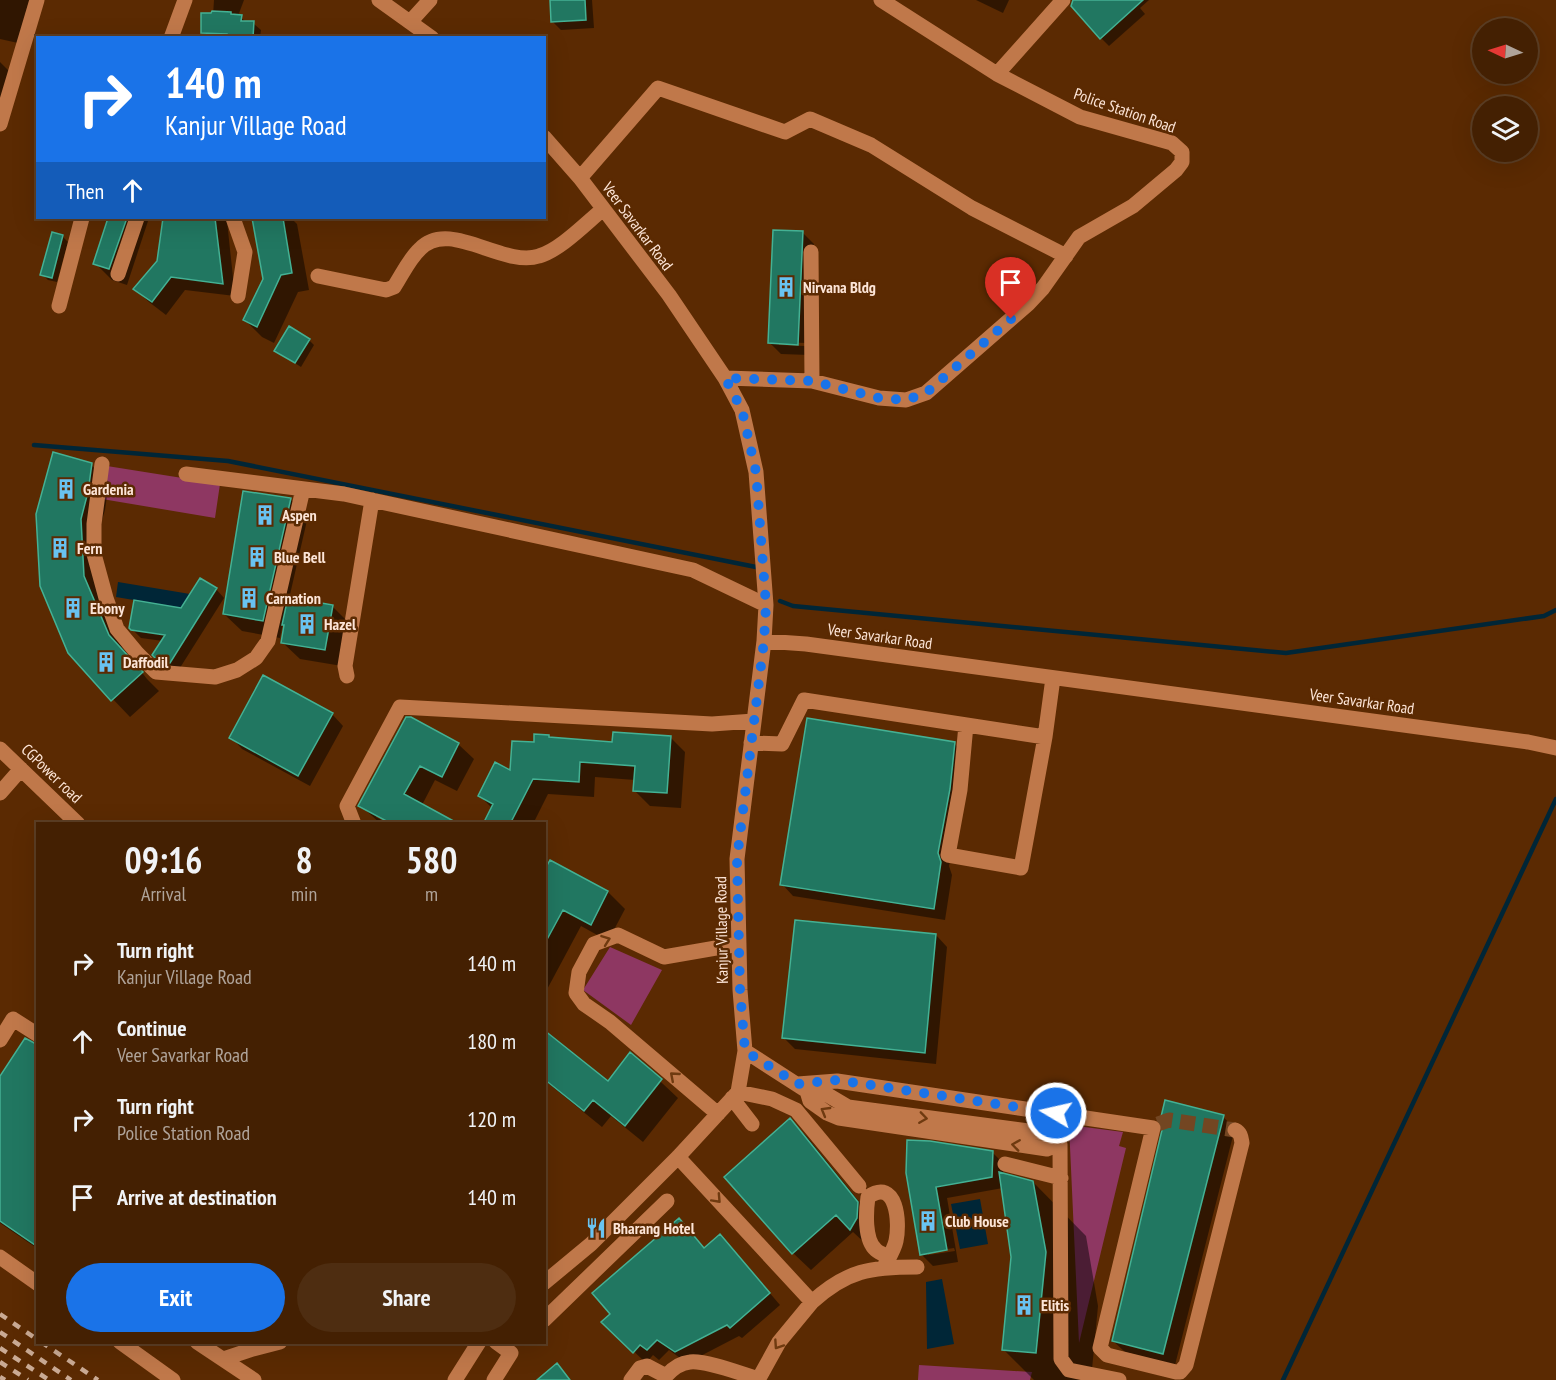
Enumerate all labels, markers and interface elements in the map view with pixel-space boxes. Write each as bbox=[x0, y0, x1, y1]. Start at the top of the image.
north arrow bbox=[1472, 18, 1538, 84]
map controls bbox=[1472, 18, 1538, 162]
text: 140 m bbox=[165, 55, 262, 110]
icon: right bbox=[66, 60, 144, 138]
street label: Police Station Road bbox=[1071, 83, 1179, 137]
button: layers bbox=[1472, 96, 1538, 162]
text: Kanjur Village Road bbox=[165, 108, 347, 142]
icon: ahead bbox=[116, 174, 149, 207]
text: Then bbox=[66, 177, 104, 205]
street label: Veer Savarkar Road bbox=[598, 177, 678, 274]
pin bbox=[985, 257, 1036, 319]
icon: arrive bbox=[994, 266, 1027, 299]
building icon: Nirvana Bldg bbox=[774, 275, 798, 299]
place label: Nirvana Bldg bbox=[803, 277, 876, 297]
building icon: Gardenia bbox=[54, 477, 78, 501]
place label: Gardenia bbox=[83, 479, 134, 499]
building icon: Aspen bbox=[253, 503, 277, 527]
place label: Aspen bbox=[281, 505, 317, 525]
building icon: Fern bbox=[48, 536, 72, 560]
place label: Fern bbox=[77, 538, 102, 558]
building icon: Blue Bell bbox=[245, 545, 269, 569]
place label: Blue Bell bbox=[274, 547, 326, 567]
building icon: Carnation bbox=[237, 586, 261, 610]
place label: Carnation bbox=[266, 588, 321, 608]
building icon: Ebony bbox=[61, 596, 85, 620]
place label: Ebony bbox=[90, 598, 125, 618]
building icon: Hazel bbox=[295, 612, 319, 636]
place label: Hazel bbox=[324, 614, 356, 634]
street label: Veer Savarkar Road bbox=[825, 619, 934, 653]
building icon: Daffodil bbox=[94, 650, 118, 674]
place label: Daffodil bbox=[123, 652, 169, 672]
street label: Veer Savarkar Road bbox=[1307, 684, 1416, 718]
street label: CGPower road bbox=[17, 739, 87, 807]
text: 09:16 bbox=[125, 836, 202, 883]
text: 8 bbox=[295, 836, 313, 883]
text: 580 bbox=[406, 836, 457, 883]
street label: Kanjur Village Road bbox=[710, 876, 732, 984]
text: Arrival bbox=[141, 881, 186, 907]
text: min bbox=[291, 881, 317, 907]
text: m bbox=[425, 881, 438, 907]
one-way arrow bbox=[600, 934, 611, 947]
text: Turn right bbox=[117, 936, 194, 964]
icon: right bbox=[66, 947, 99, 980]
text: 140 m bbox=[467, 949, 516, 977]
text: Kanjur Village Road bbox=[117, 964, 252, 990]
text: Continue bbox=[117, 1014, 187, 1042]
icon: ahead bbox=[66, 1025, 99, 1058]
text: 180 m bbox=[467, 1027, 516, 1055]
text: Veer Savarkar Road bbox=[117, 1042, 249, 1068]
one-way arrow bbox=[670, 1072, 681, 1083]
position arrow bbox=[1024, 1081, 1088, 1145]
text: Turn right bbox=[117, 1092, 194, 1120]
icon: right bbox=[66, 1103, 99, 1136]
text: 120 m bbox=[467, 1105, 516, 1133]
one-way arrow bbox=[821, 1106, 831, 1118]
one-way arrow bbox=[918, 1112, 927, 1124]
text: Police Station Road bbox=[117, 1120, 250, 1146]
one-way arrow bbox=[1012, 1139, 1021, 1151]
icon: arrive bbox=[66, 1181, 99, 1214]
text: Arrive at destination bbox=[117, 1183, 277, 1211]
text: 140 m bbox=[467, 1183, 516, 1211]
one-way arrow bbox=[710, 1193, 721, 1203]
building icon: Club House bbox=[916, 1209, 940, 1233]
place label: Club House bbox=[945, 1211, 1009, 1231]
restaurant icon: Bharang Hotel bbox=[584, 1216, 608, 1240]
place label: Bharang Hotel bbox=[613, 1218, 695, 1238]
button: Exit bbox=[66, 1263, 285, 1332]
button: Share bbox=[297, 1263, 516, 1332]
building icon: Elitis bbox=[1012, 1293, 1036, 1317]
place label: Elitis bbox=[1041, 1295, 1070, 1315]
one-way arrow bbox=[774, 1339, 785, 1350]

